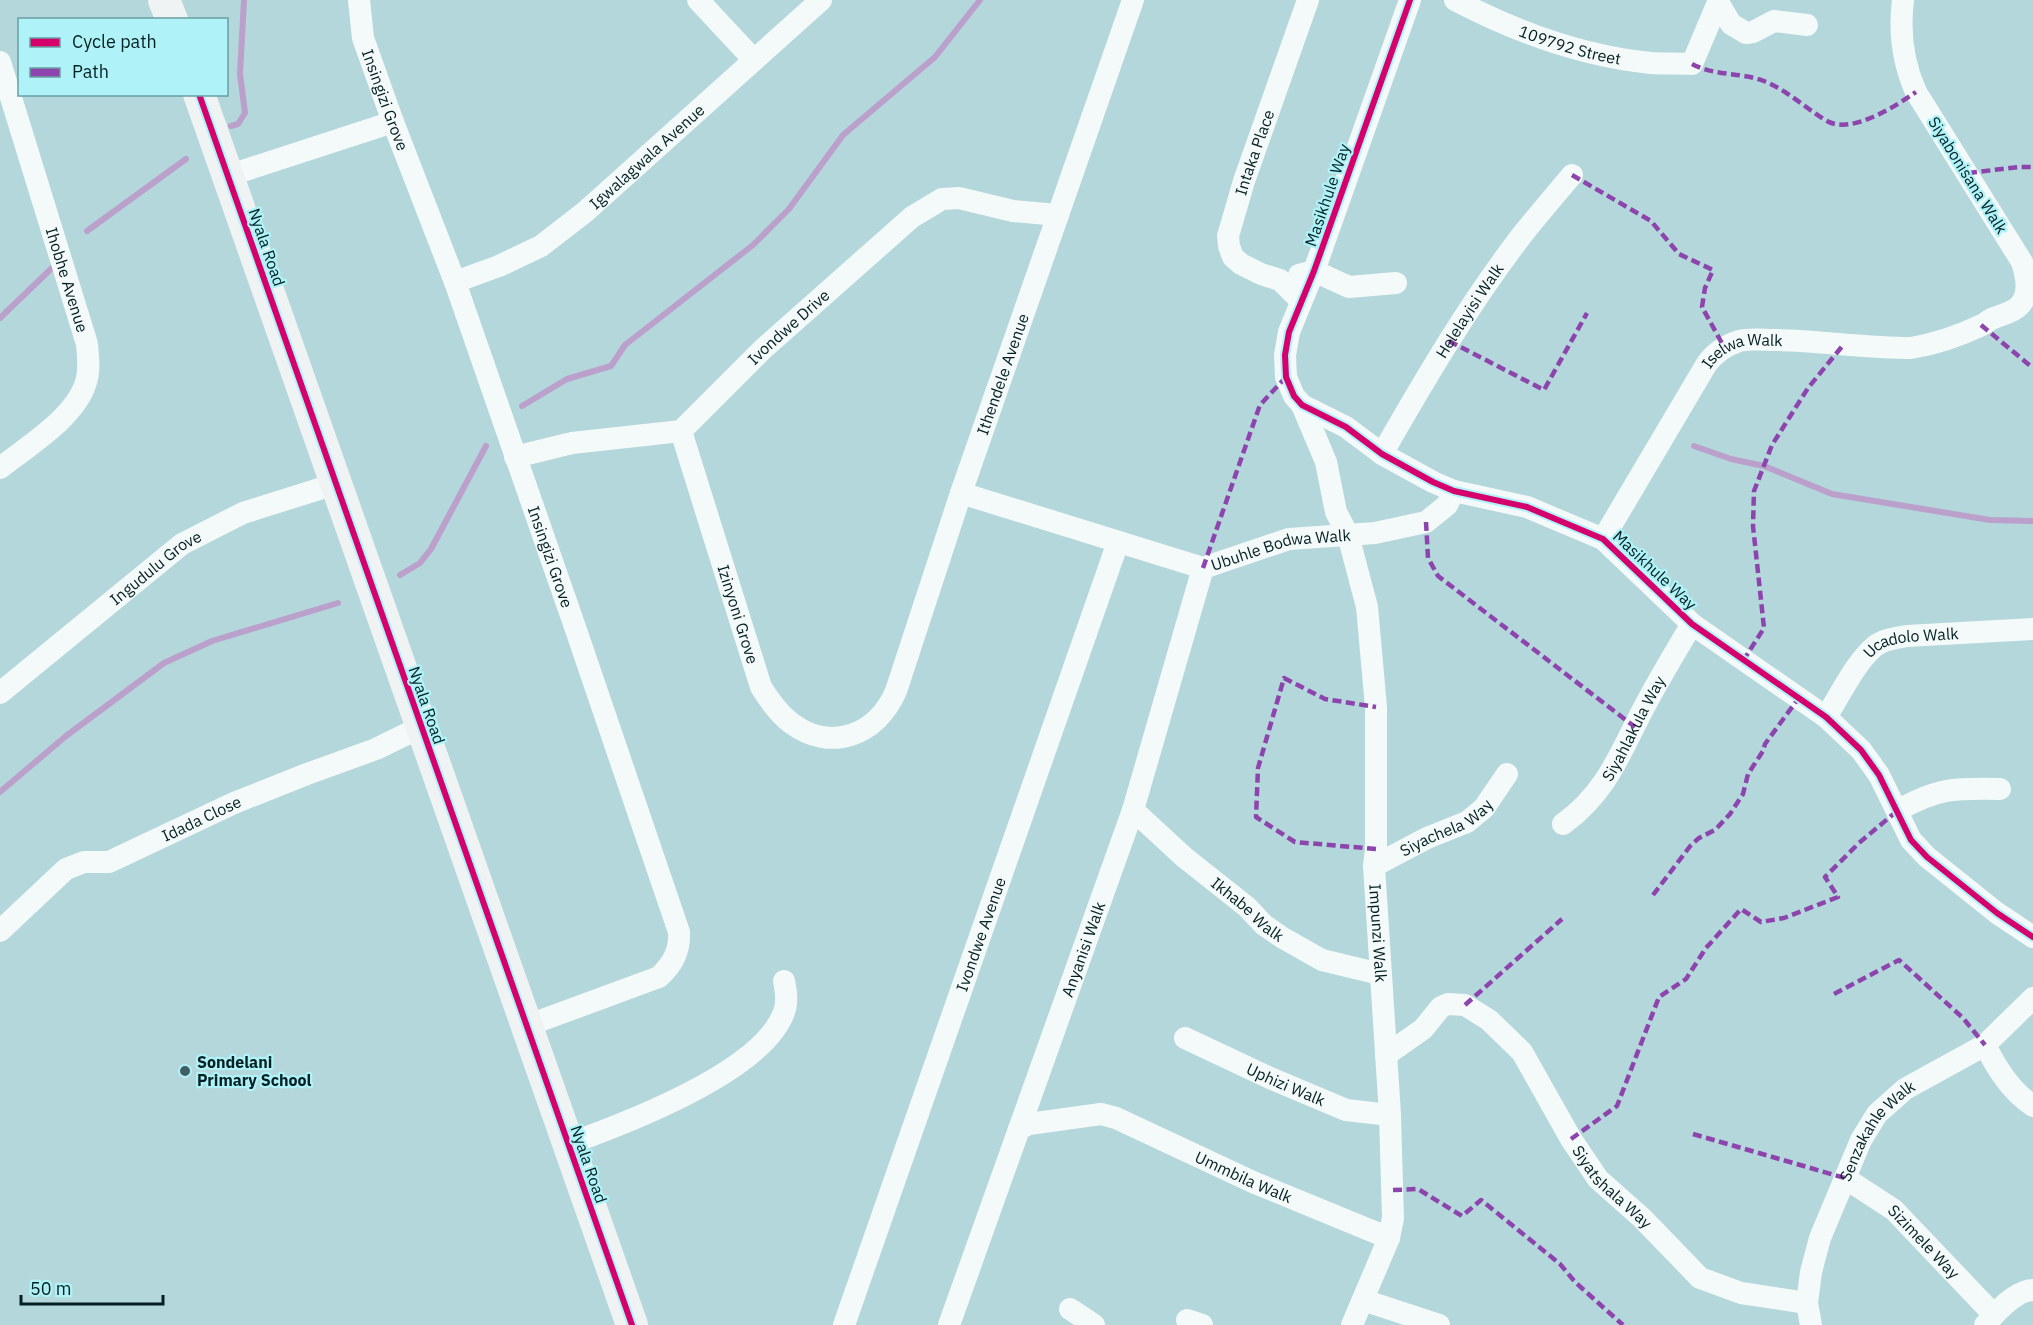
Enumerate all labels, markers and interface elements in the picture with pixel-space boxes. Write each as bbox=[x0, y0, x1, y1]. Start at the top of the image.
legend bbox=[18, 18, 228, 96]
street label: 109792 Street bbox=[1516, 21, 1623, 69]
text: Cycle path bbox=[72, 30, 157, 53]
street label: Insingizi Grove bbox=[358, 46, 413, 154]
text: Path bbox=[72, 60, 109, 83]
street label: Igwalagwala Avenue bbox=[585, 100, 709, 213]
street label: Intaka Place bbox=[1230, 107, 1279, 198]
street label: Siyabonisana Walk bbox=[1924, 113, 2012, 238]
street label: Masikhule Way bbox=[1300, 141, 1354, 249]
street label: Nyala Road bbox=[244, 205, 290, 289]
street label: Ihobhe Avenue bbox=[42, 225, 93, 335]
street label: Helelayisi Walk bbox=[1431, 259, 1508, 362]
street label: Ivondwe Drive bbox=[743, 285, 834, 369]
street label: Ithendele Avenue bbox=[972, 310, 1033, 438]
street label: Iselwa Walk bbox=[1697, 329, 1784, 372]
street label: Insingizi Grove bbox=[524, 503, 578, 611]
street label: Ubuhle Bodwa Walk bbox=[1208, 525, 1352, 575]
street label: Ingudulu Grove bbox=[106, 526, 205, 609]
street label: Masikhule Way bbox=[1609, 526, 1701, 614]
street label: Izinyoni Grove bbox=[713, 562, 763, 667]
street label: Ucadolo Walk bbox=[1859, 623, 1960, 662]
street label: Nyala Road bbox=[404, 663, 450, 747]
street label: Siyahlakula Way bbox=[1597, 672, 1669, 785]
street label: Idada Close bbox=[158, 791, 244, 846]
street label: Siyachela Way bbox=[1396, 795, 1497, 861]
street label: Ikhabe Walk bbox=[1207, 873, 1289, 946]
street label: Ivondwe Avenue bbox=[952, 874, 1010, 994]
street label: Impunzi Walk bbox=[1365, 883, 1391, 983]
street label: Anyanisi Walk bbox=[1057, 898, 1110, 1000]
place label: Sondelani Primary School bbox=[197, 1052, 312, 1090]
street label: Uphizi Walk bbox=[1243, 1058, 1329, 1110]
marker: Sondelani Primary School bbox=[178, 1064, 192, 1078]
street label: Senzakahle Walk bbox=[1835, 1075, 1919, 1184]
street label: Nyala Road bbox=[566, 1122, 612, 1206]
street label: Siyatshala Way bbox=[1568, 1141, 1656, 1233]
street label: Ummbila Walk bbox=[1192, 1146, 1296, 1207]
street label: Sizimele Way bbox=[1884, 1200, 1964, 1283]
scale bar bbox=[21, 1268, 164, 1306]
text: 50 m bbox=[30, 1277, 72, 1300]

